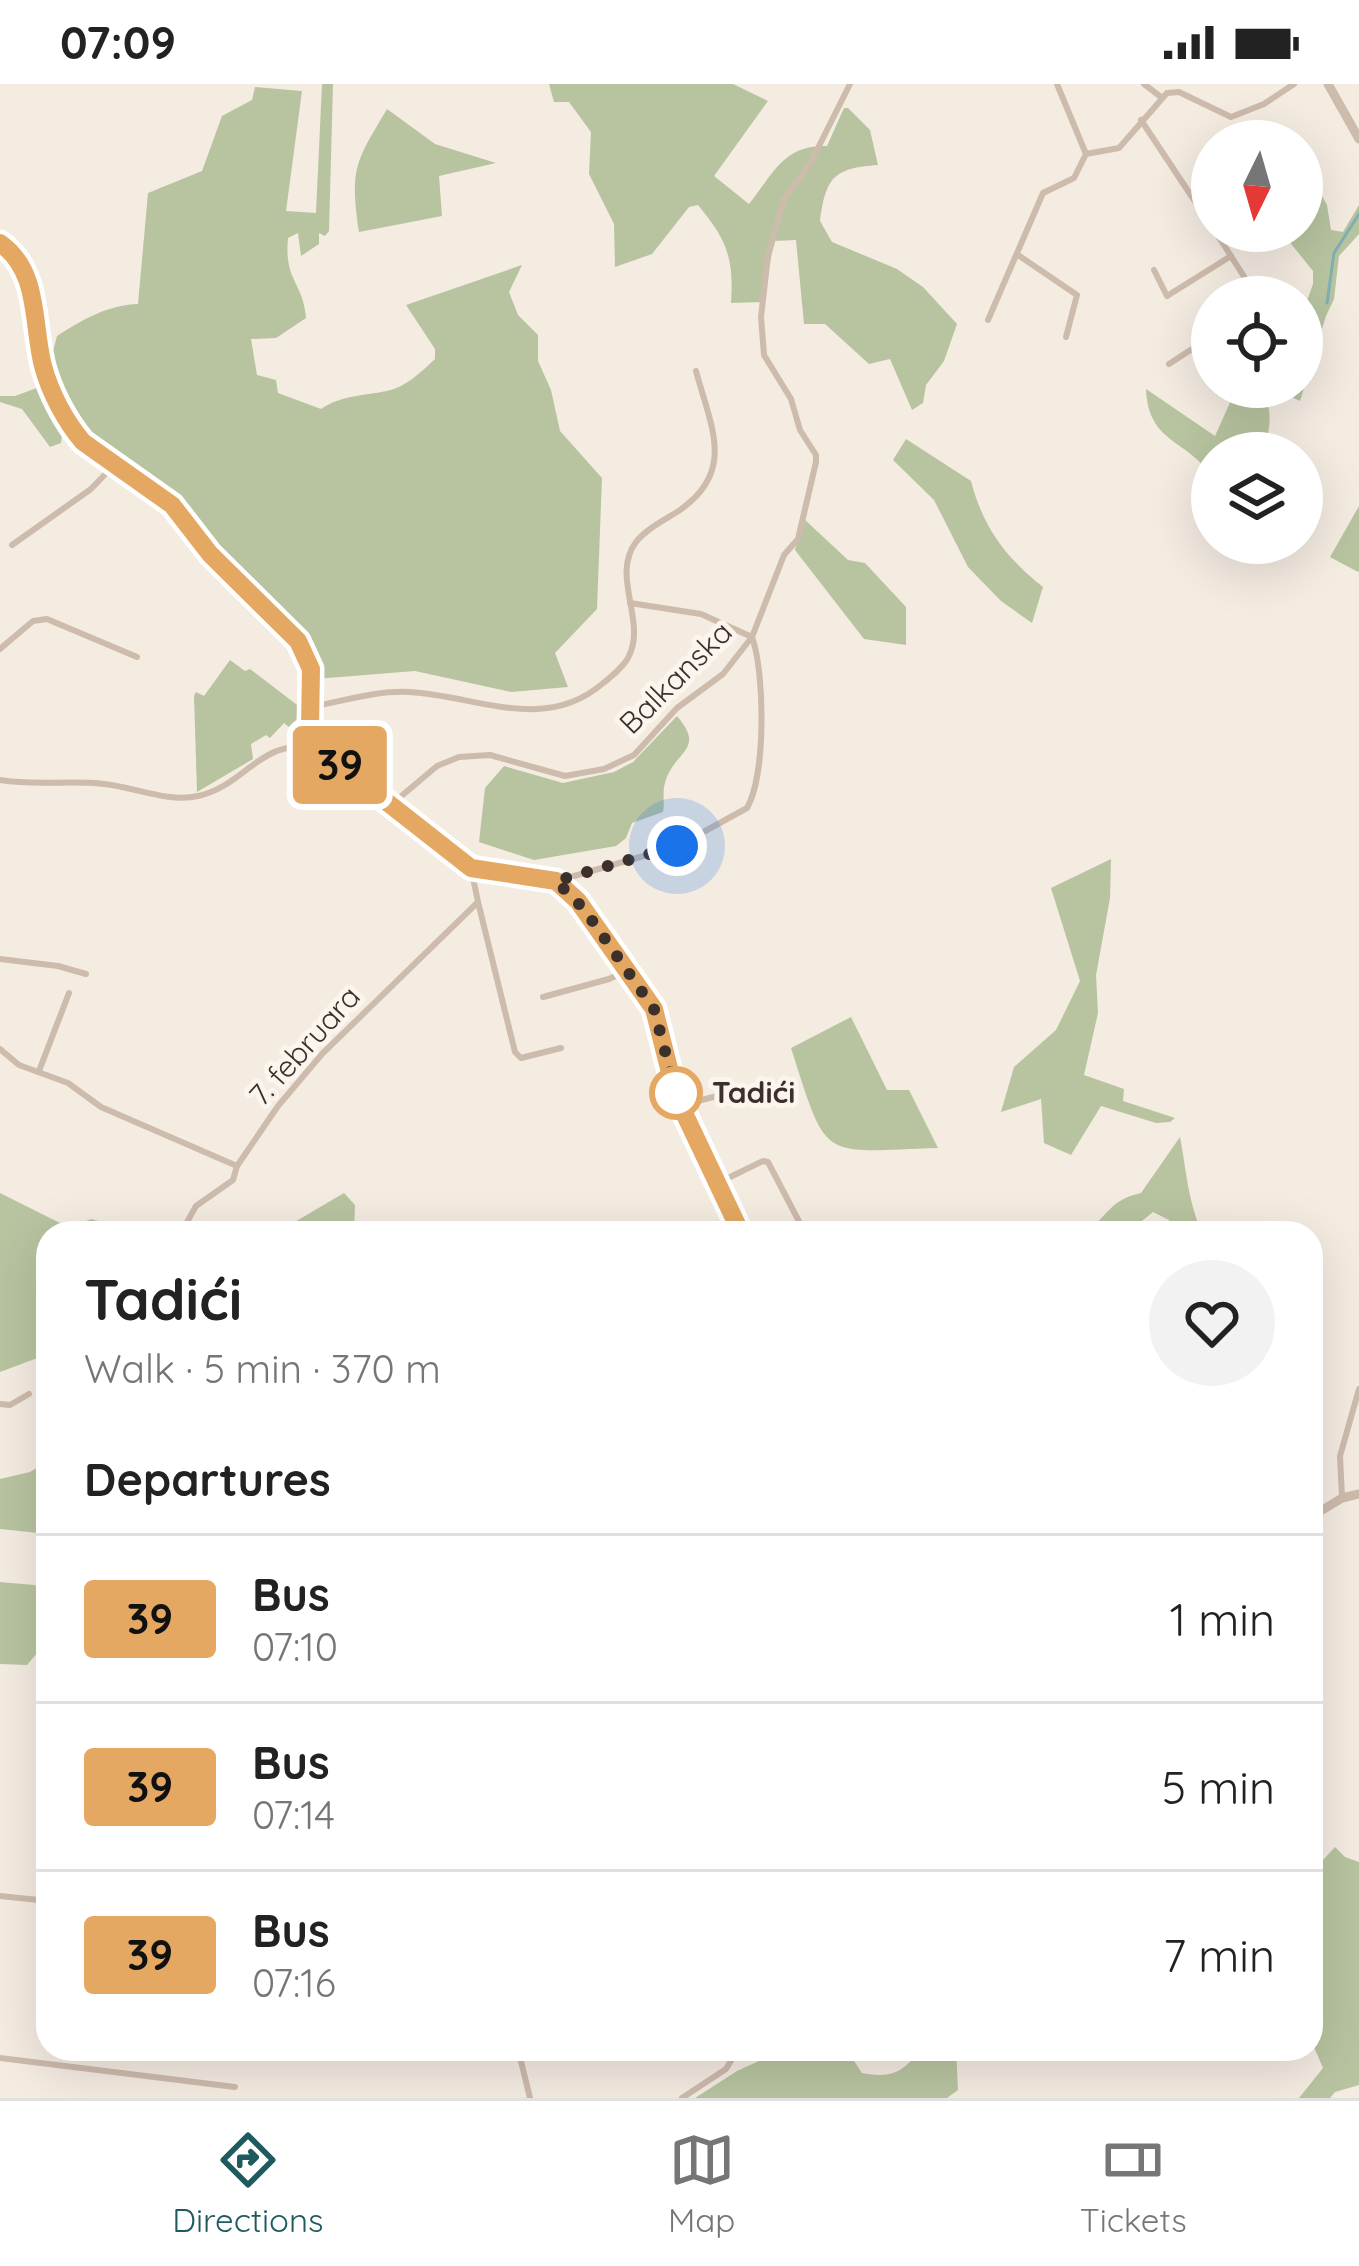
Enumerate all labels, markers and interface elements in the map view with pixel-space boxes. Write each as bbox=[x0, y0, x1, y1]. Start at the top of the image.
text: 07:09 bbox=[60, 14, 176, 70]
north arrow bbox=[1191, 120, 1323, 252]
map controls bbox=[1191, 120, 1323, 564]
button: locate bbox=[1191, 276, 1323, 408]
button: layers bbox=[1191, 432, 1323, 564]
street label: Balkanska bbox=[611, 613, 740, 742]
line badge: 39 bbox=[286, 726, 394, 804]
text: 39 bbox=[317, 738, 363, 791]
your location bbox=[647, 816, 707, 876]
street label: 7. februara bbox=[241, 978, 368, 1113]
marker: Tadići bbox=[651, 1068, 701, 1118]
place label: Tadići bbox=[712, 1073, 795, 1111]
button: heart bbox=[1149, 1260, 1275, 1386]
text: Tadići bbox=[84, 1263, 242, 1334]
text: Walk · 5 min · 370 m bbox=[84, 1344, 441, 1393]
text: Departures bbox=[84, 1451, 331, 1507]
text: Bus bbox=[252, 1566, 330, 1622]
text: 1 min bbox=[1169, 1591, 1275, 1647]
text: 39 bbox=[127, 1592, 173, 1645]
text: 07:10 bbox=[252, 1622, 338, 1671]
text: Bus bbox=[252, 1734, 330, 1790]
text: 5 min bbox=[1162, 1759, 1275, 1815]
text: 39 bbox=[127, 1760, 173, 1813]
text: 07:14 bbox=[252, 1790, 335, 1839]
text: Bus bbox=[252, 1902, 330, 1958]
text: 7 min bbox=[1163, 1927, 1275, 1983]
text: 39 bbox=[127, 1928, 173, 1981]
text: 07:16 bbox=[252, 1958, 336, 2007]
tab: Directions bbox=[172, 2127, 323, 2240]
tab: Map bbox=[668, 2127, 735, 2240]
tab: Tickets bbox=[1080, 2127, 1187, 2240]

